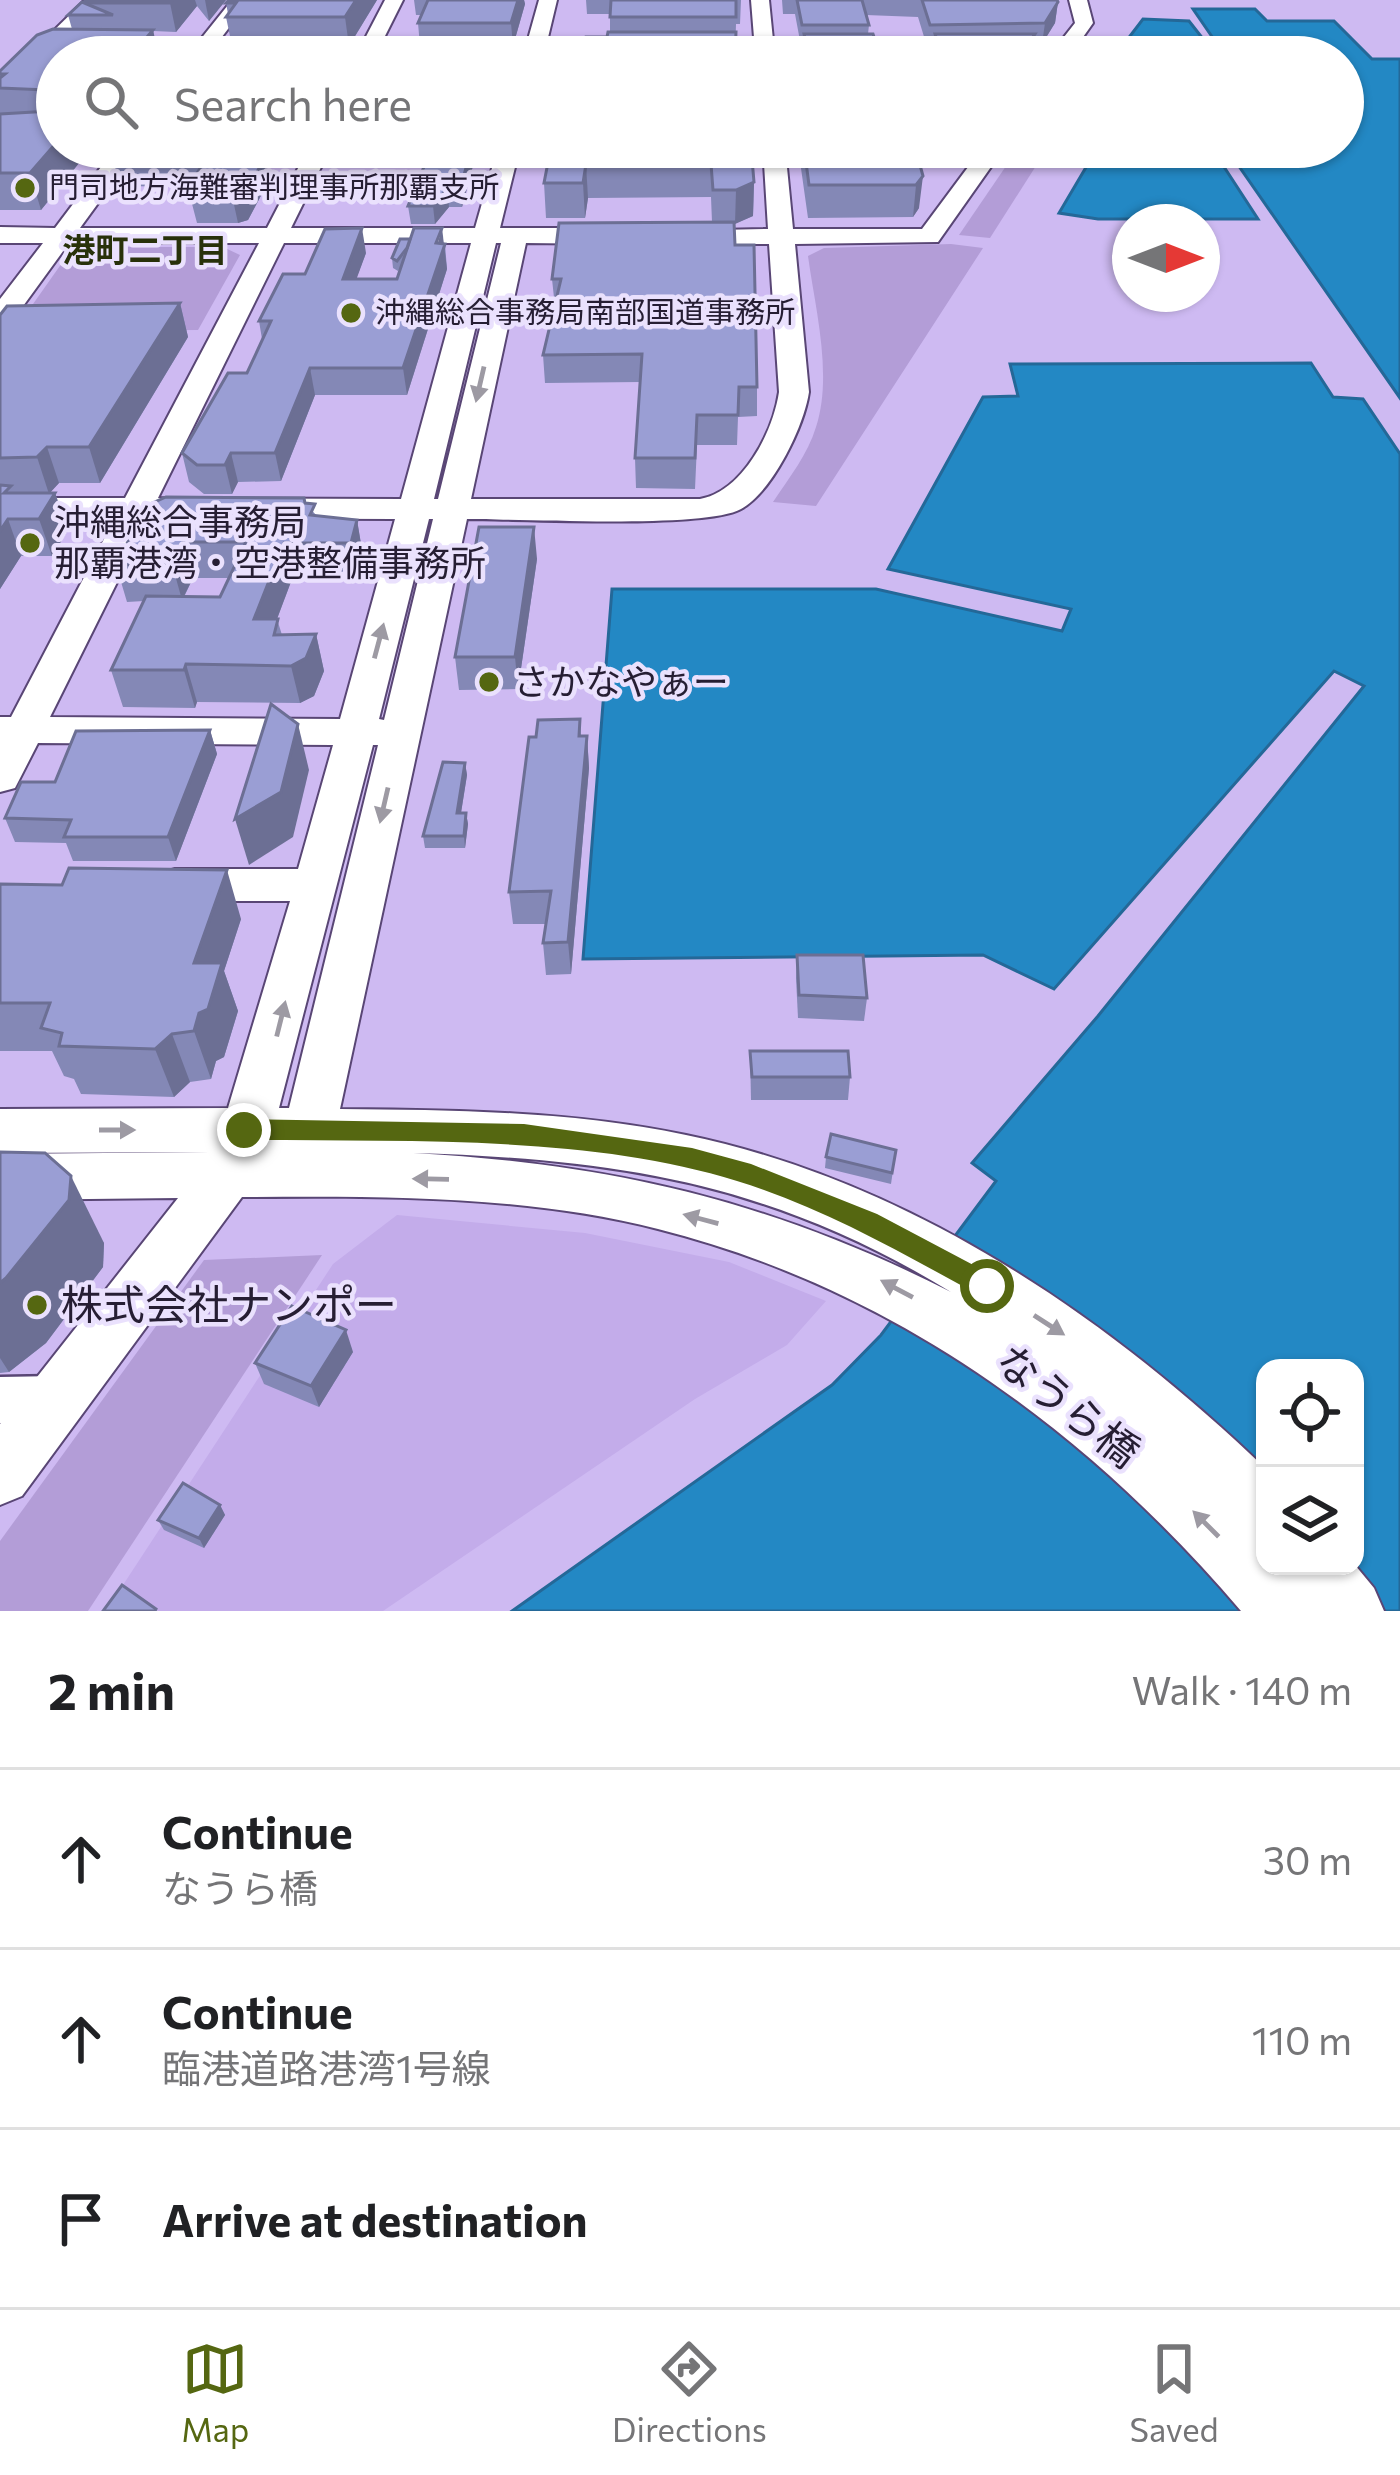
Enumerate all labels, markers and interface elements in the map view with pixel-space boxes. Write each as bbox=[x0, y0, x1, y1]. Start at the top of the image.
search box bbox=[36, 36, 1364, 168]
icon: search bbox=[78, 69, 144, 135]
text: Search here bbox=[174, 75, 412, 130]
place label: 門司地方海難審判理事所那覇支所 bbox=[49, 167, 499, 204]
marker: 門司地方海難審判理事所那覇支所 bbox=[12, 175, 38, 201]
north arrow bbox=[1112, 204, 1220, 312]
district label: 港町二丁目 bbox=[63, 228, 228, 269]
place label: 沖縄総合事務局南部国道事務所 bbox=[375, 292, 795, 329]
marker: 沖縄総合事務局南部国道事務所 bbox=[338, 300, 364, 326]
one-way arrow bbox=[470, 365, 489, 402]
place label: 沖縄総合事務局 那覇港湾・空港整備事務所 bbox=[54, 498, 486, 583]
marker: 沖縄総合事務局 那覇港湾・空港整備事務所 bbox=[17, 530, 43, 556]
one-way arrow bbox=[370, 623, 389, 660]
place label: さかなやぁー bbox=[513, 658, 729, 702]
marker: さかなやぁー bbox=[476, 669, 502, 695]
one-way arrow bbox=[373, 786, 392, 824]
one-way arrow bbox=[272, 1000, 291, 1037]
route end bbox=[217, 1103, 271, 1157]
one-way arrow bbox=[99, 1120, 137, 1140]
one-way arrow bbox=[411, 1169, 449, 1188]
one-way arrow bbox=[683, 1208, 720, 1227]
route start bbox=[960, 1259, 1014, 1313]
place label: 株式会社ナンポー bbox=[61, 1277, 397, 1329]
one-way arrow bbox=[880, 1279, 914, 1300]
marker: 株式会社ナンポー bbox=[24, 1292, 50, 1318]
one-way arrow bbox=[1033, 1314, 1066, 1336]
street label: なうら橋 bbox=[987, 1332, 1151, 1477]
map controls bbox=[1256, 1359, 1364, 1575]
button: locate bbox=[1256, 1359, 1364, 1467]
button: layers bbox=[1256, 1467, 1364, 1575]
one-way arrow bbox=[1193, 1510, 1221, 1539]
text: 2 min bbox=[48, 1658, 175, 1721]
text: Walk · 140 m bbox=[1132, 1665, 1352, 1713]
text: Continue bbox=[162, 1803, 353, 1858]
icon: ahead bbox=[48, 1826, 114, 1892]
text: 30 m bbox=[1263, 1835, 1352, 1883]
text: なうら橋 bbox=[162, 1863, 318, 1911]
text: Continue bbox=[162, 1983, 353, 2038]
icon: ahead bbox=[48, 2006, 114, 2072]
text: 110 m bbox=[1252, 2015, 1352, 2063]
text: 臨港道路港湾1号線 bbox=[162, 2043, 491, 2091]
icon: arrive bbox=[48, 2186, 114, 2252]
text: Arrive at destination bbox=[162, 2191, 588, 2246]
tab: Map bbox=[181, 2336, 249, 2449]
tab: Directions bbox=[612, 2336, 767, 2449]
tab: Saved bbox=[1130, 2336, 1219, 2449]

